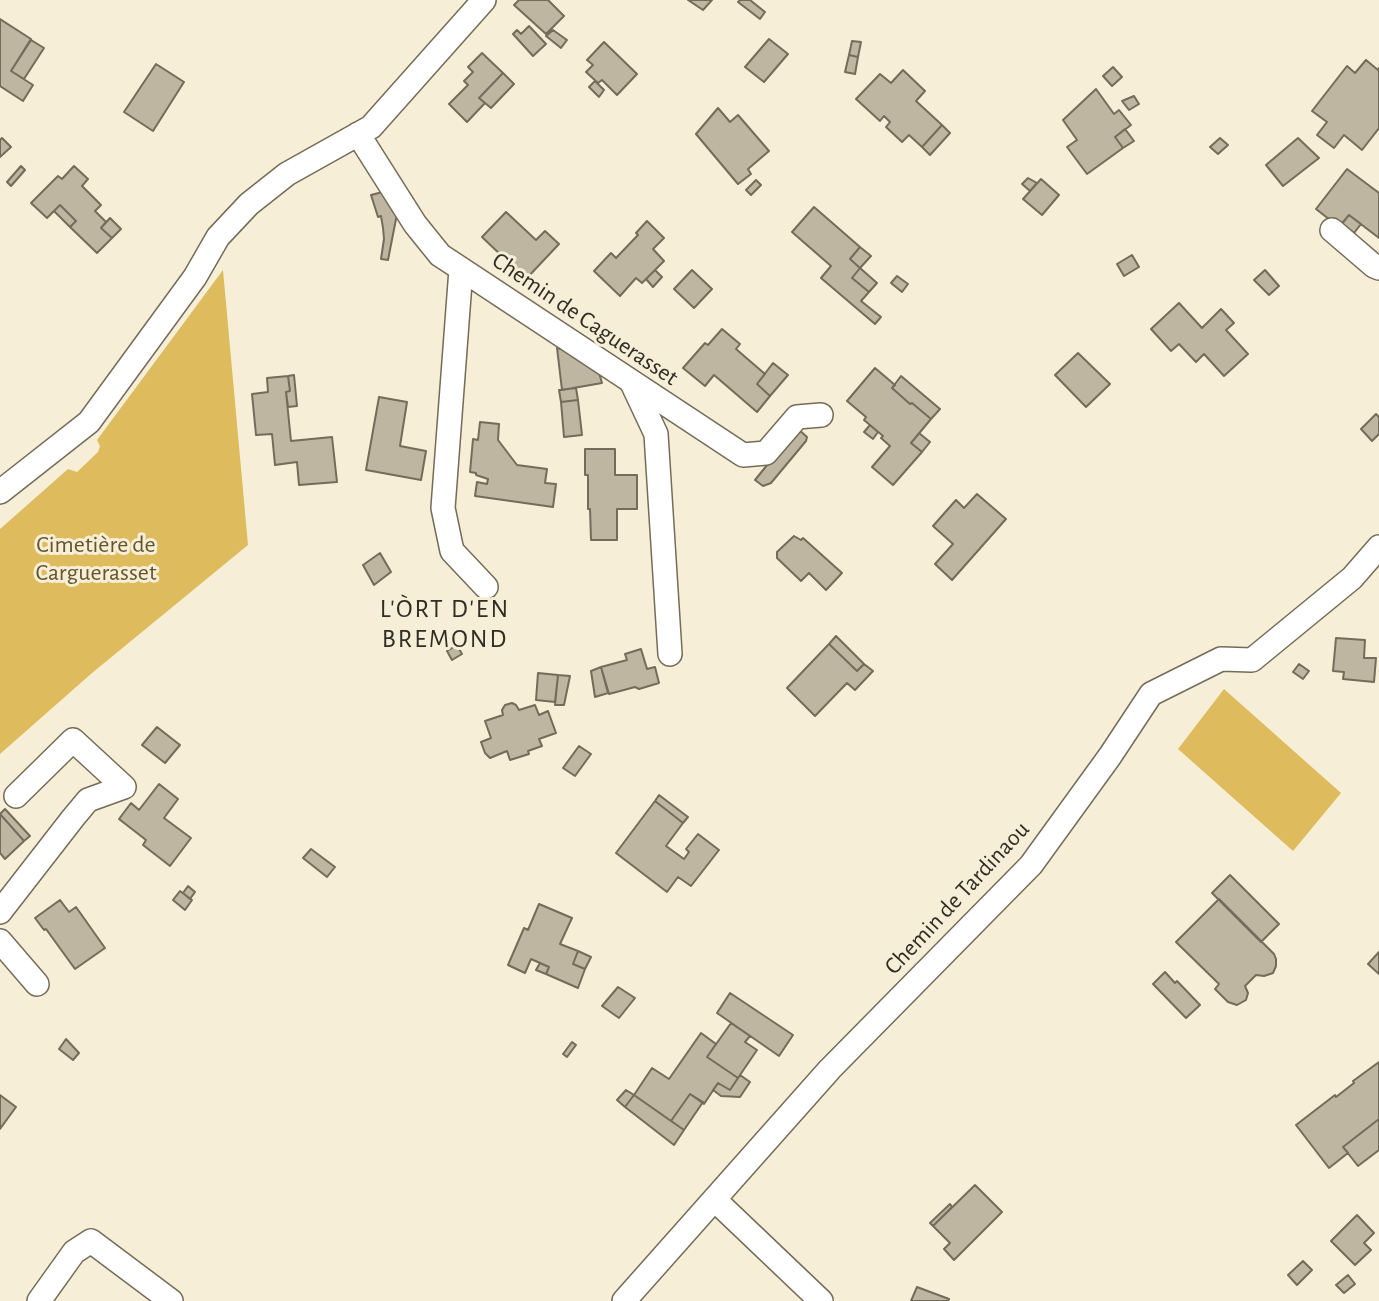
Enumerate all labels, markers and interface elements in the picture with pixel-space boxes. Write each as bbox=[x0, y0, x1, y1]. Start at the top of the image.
street label: Chemin de Caguerasset bbox=[486, 246, 684, 392]
park label: Cimetière de Carguerasset bbox=[35, 531, 157, 587]
district label: L'ÒRT D'EN BREMOND bbox=[381, 593, 509, 654]
street label: Chemin de Tardinaou bbox=[879, 815, 1035, 981]

